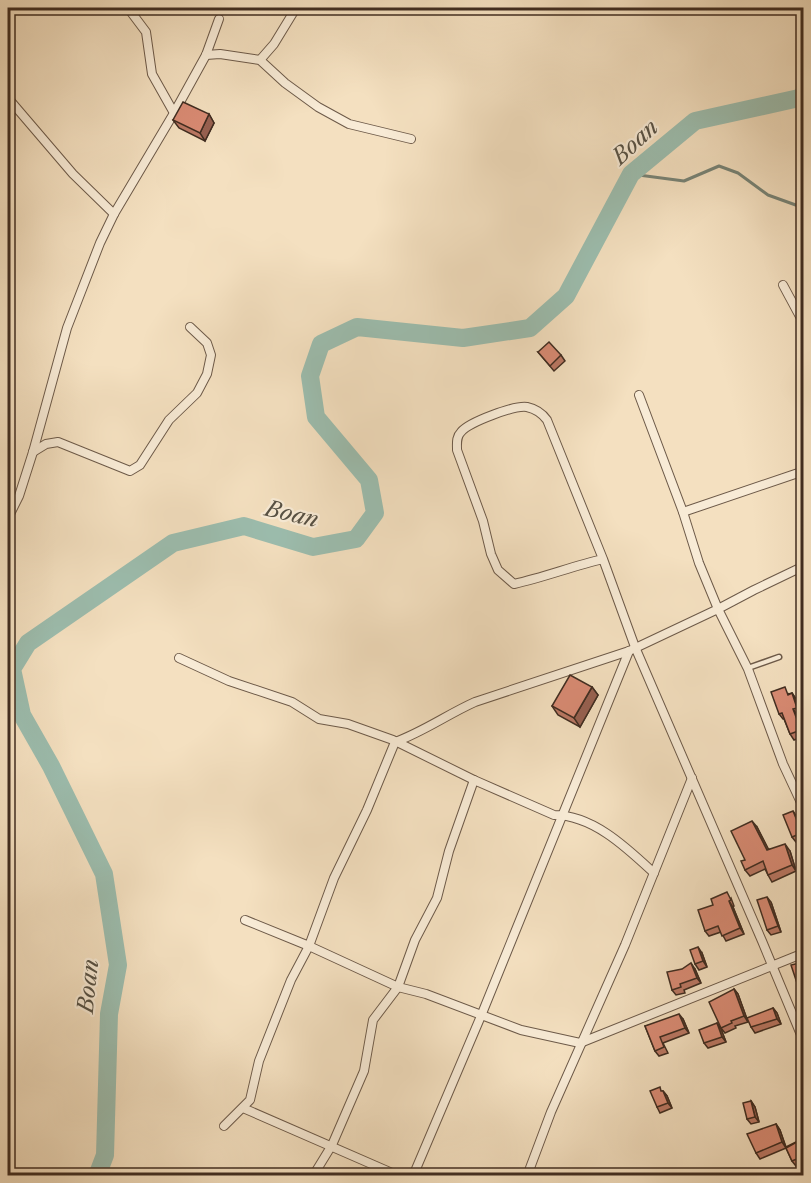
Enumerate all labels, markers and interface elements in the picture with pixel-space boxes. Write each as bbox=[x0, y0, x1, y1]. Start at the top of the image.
water label: Boan bbox=[605, 114, 664, 172]
water label: Boan bbox=[261, 494, 321, 533]
water label: Boan bbox=[72, 958, 104, 1016]

